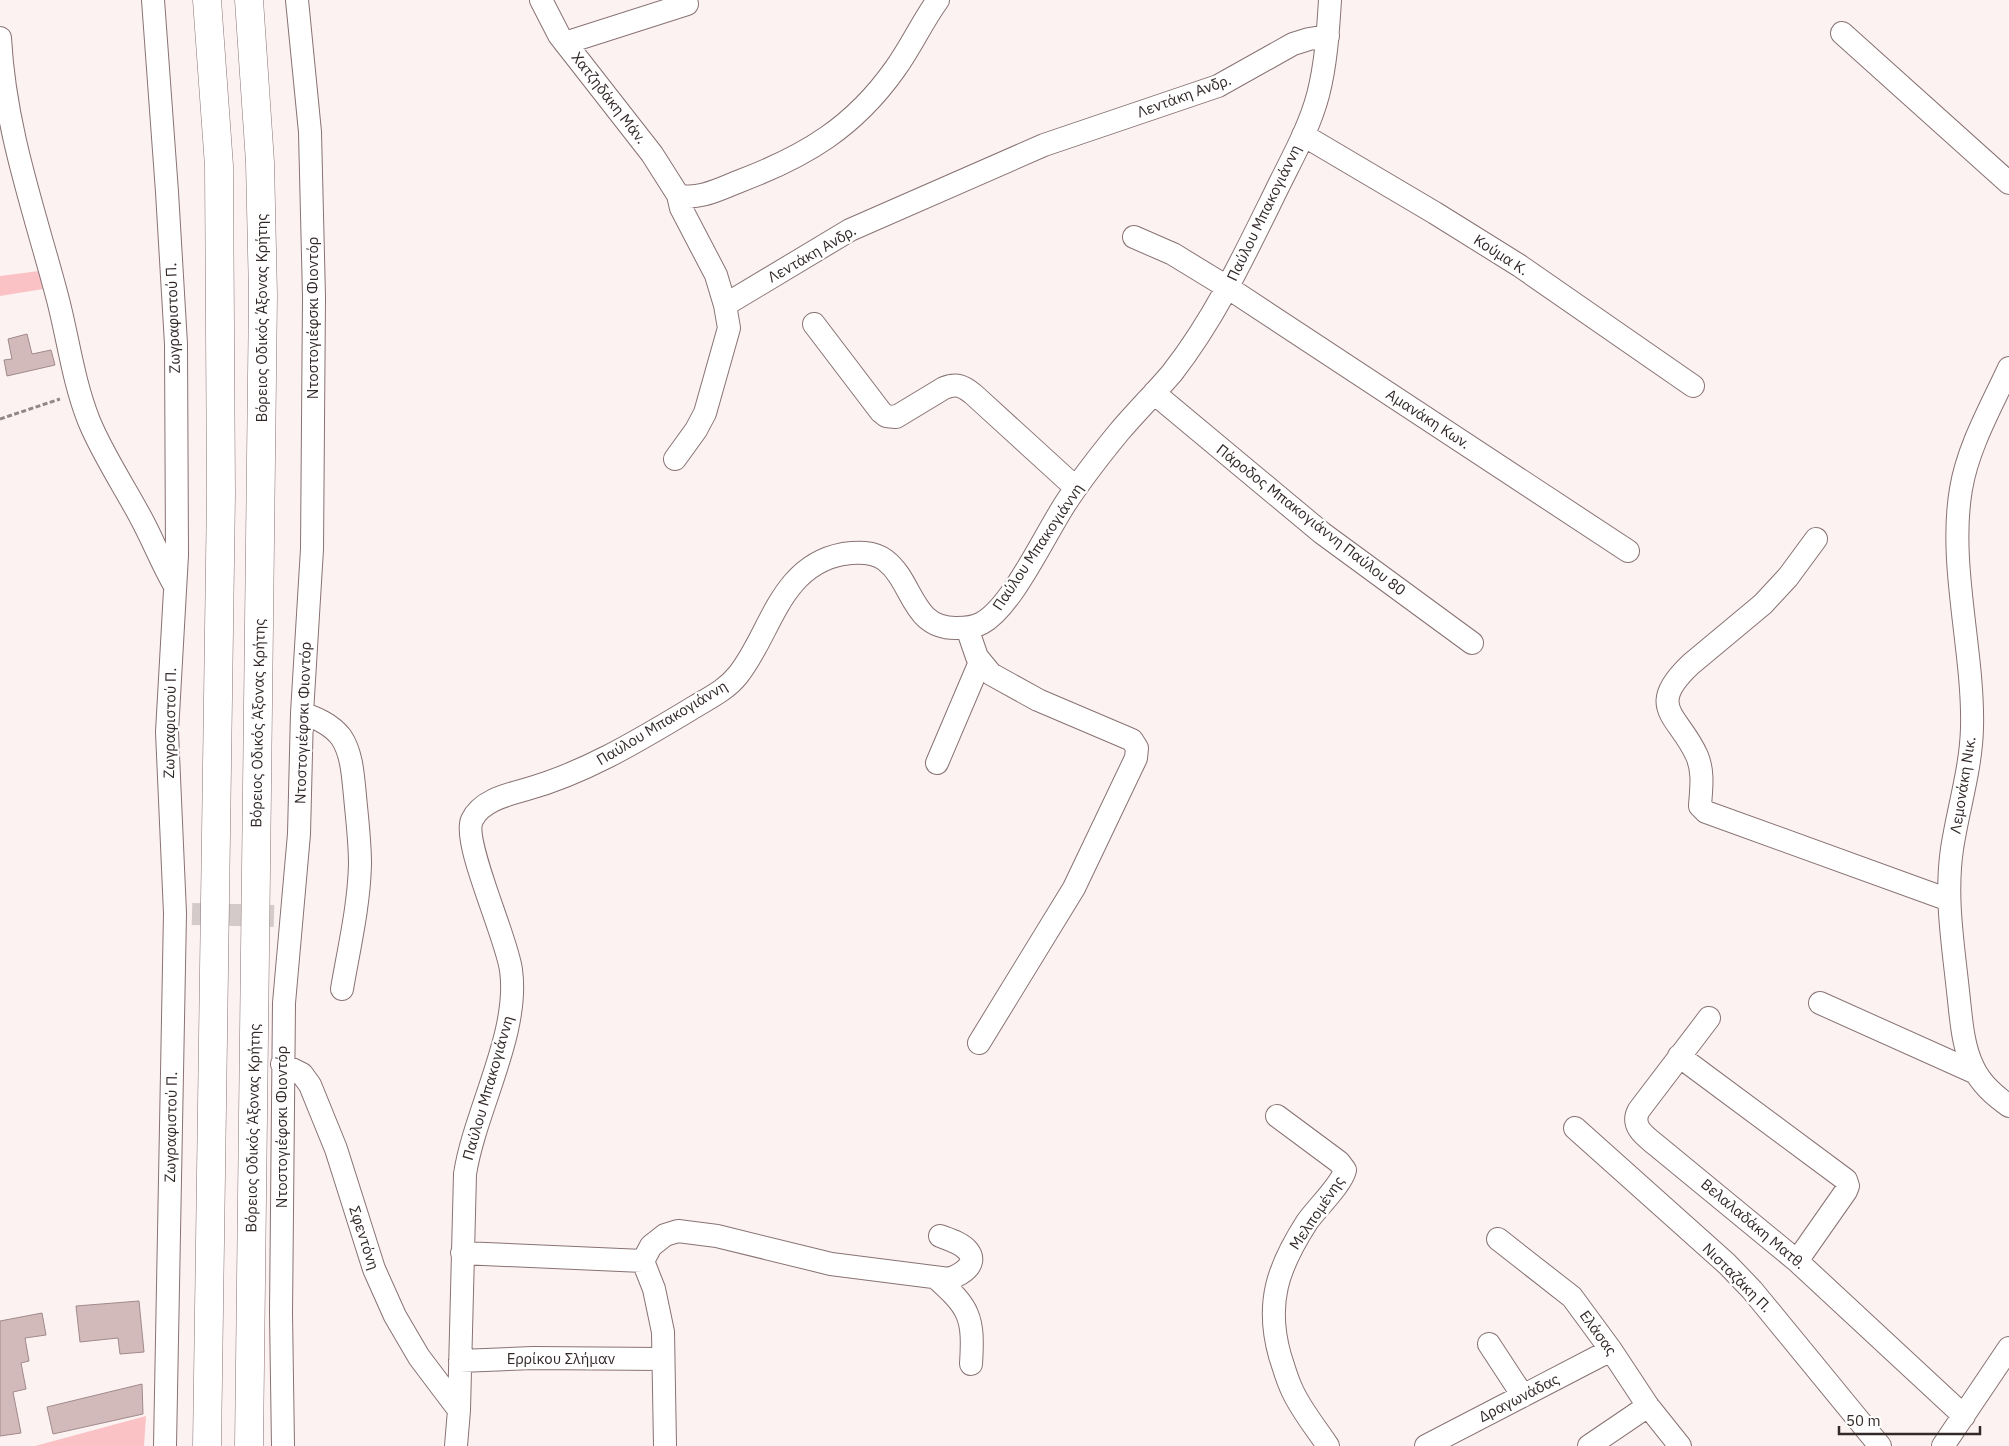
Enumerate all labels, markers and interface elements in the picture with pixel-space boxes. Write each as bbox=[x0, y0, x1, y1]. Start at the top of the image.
street label: Χατζηδάκη Μάν. bbox=[568, 48, 651, 147]
street label: Λεντάκη Ανδρ. bbox=[1134, 70, 1234, 121]
street label: Παύλου Μπακογιάννη bbox=[1222, 141, 1305, 284]
street label: Βόρειος Οδικός Άξονας Κρήτης bbox=[252, 213, 271, 423]
street label: Λεντάκη Ανδρ. bbox=[764, 221, 859, 287]
street label: Κούμα Κ. bbox=[1470, 230, 1532, 279]
street label: Ντοστογιέφσκι Φιοντόρ bbox=[303, 237, 322, 399]
street label: Ζωγραφιστού Π. bbox=[161, 262, 184, 374]
street label: Αμανάκη Κων. bbox=[1383, 384, 1474, 453]
street label: Πάροδος Μπακογιάννη Παύλου 80 bbox=[1213, 440, 1410, 600]
street label: Παύλου Μπακογιάννη bbox=[988, 479, 1087, 614]
street label: Βόρειος Οδικός Άξονας Κρήτης bbox=[246, 618, 269, 828]
street label: Ντοστογιέφσκι Φιοντόρ bbox=[290, 641, 315, 804]
street label: Ζωγραφιστού Π. bbox=[159, 667, 180, 779]
street label: Παύλου Μπακογιάννη bbox=[593, 676, 731, 769]
street label: Λεμονάκη Νικ. bbox=[1945, 735, 1980, 835]
street label: Παύλου Μπακογιάννη bbox=[458, 1013, 517, 1162]
street label: Βόρειος Οδικός Άξονας Κρήτης bbox=[241, 1023, 264, 1233]
street label: Ντοστογιέφσκι Φιοντόρ bbox=[272, 1046, 291, 1208]
street label: Ζωγραφιστού Π. bbox=[160, 1071, 181, 1183]
street label: Μελπομένης bbox=[1285, 1172, 1348, 1253]
street label: Βελαλαδάκη Ματθ. bbox=[1697, 1174, 1809, 1273]
street label: Σφεντόνη bbox=[345, 1203, 384, 1272]
street label: Νισταζάκη Π. bbox=[1699, 1239, 1776, 1316]
street label: Ελάσας bbox=[1576, 1306, 1621, 1359]
street label: Ερρίκου Σλήμαν bbox=[507, 1349, 616, 1368]
street label: Δραγωνάδας bbox=[1475, 1369, 1562, 1426]
scale bar bbox=[1839, 1404, 1980, 1436]
text: 50 m bbox=[1846, 1411, 1881, 1430]

